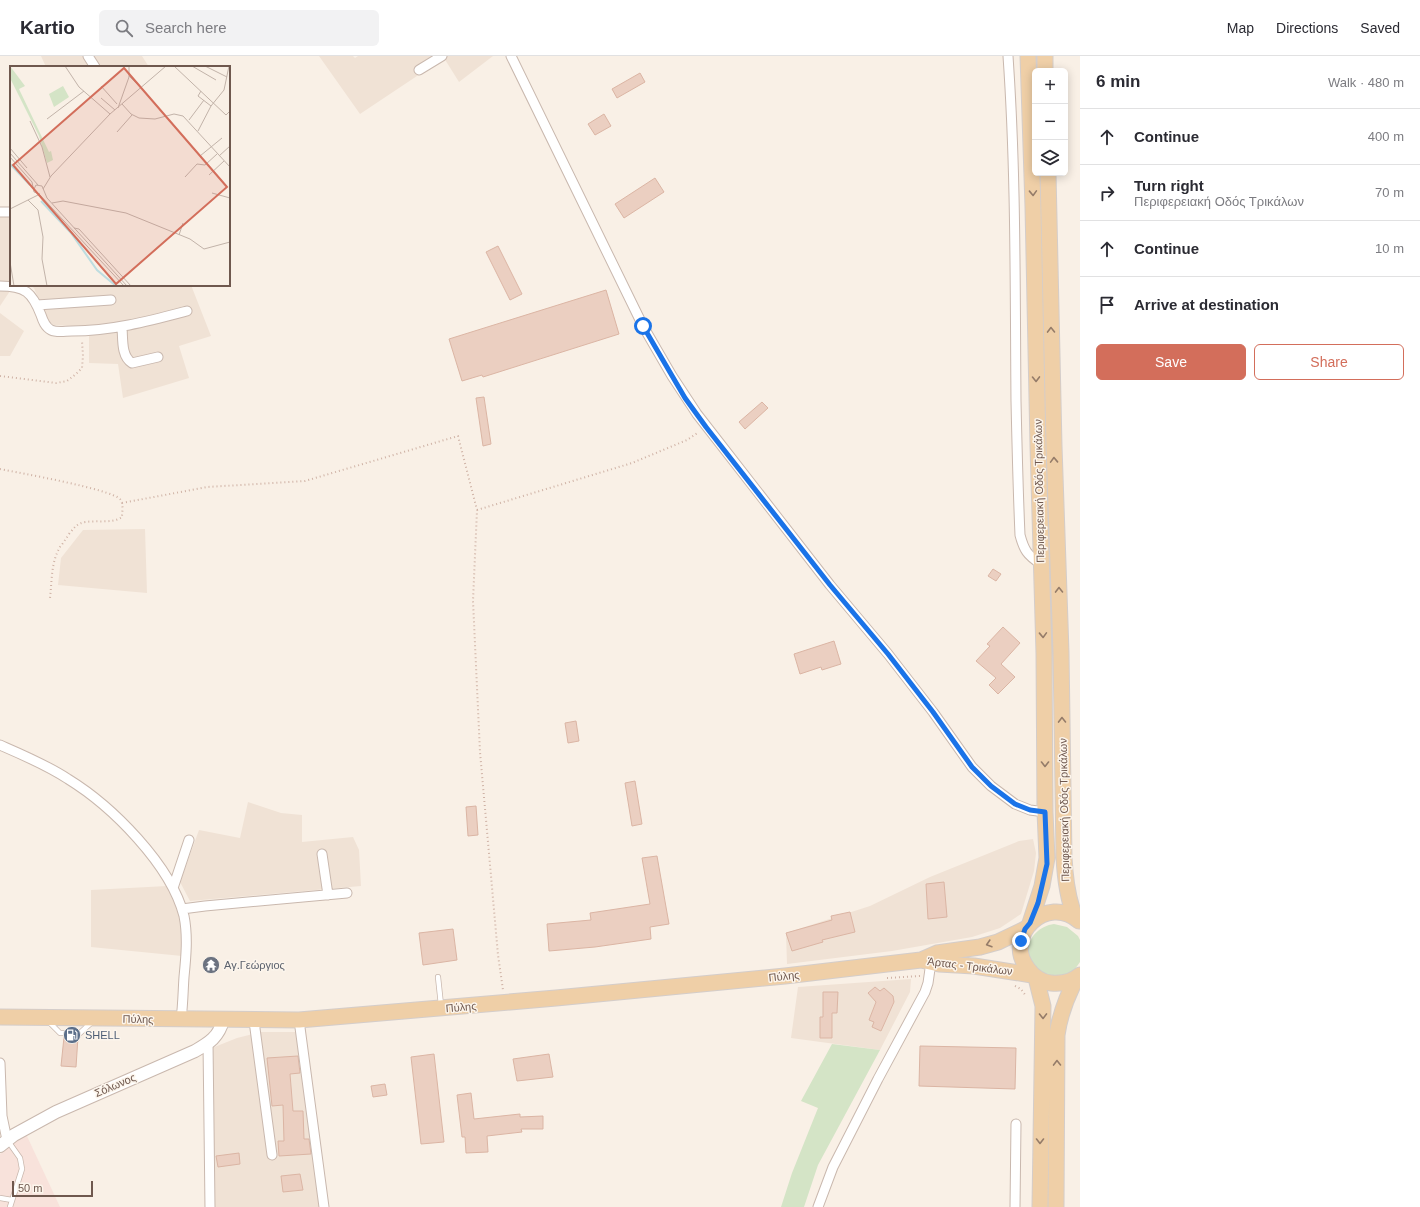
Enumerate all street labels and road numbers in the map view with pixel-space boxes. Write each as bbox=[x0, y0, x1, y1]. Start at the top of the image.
street label: Περιφερειακή Οδός Τρικάλων bbox=[1032, 419, 1046, 563]
street label: Περιφερειακή Οδός Τρικάλων bbox=[1057, 738, 1071, 882]
street label: Άρτας - Τρικάλων bbox=[927, 955, 1014, 977]
street label: Πύλης bbox=[768, 968, 800, 984]
street label: Πύλης bbox=[445, 1000, 477, 1014]
street label: Πύλης bbox=[122, 1013, 154, 1025]
street label: Σόλωνος bbox=[93, 1071, 137, 1099]

